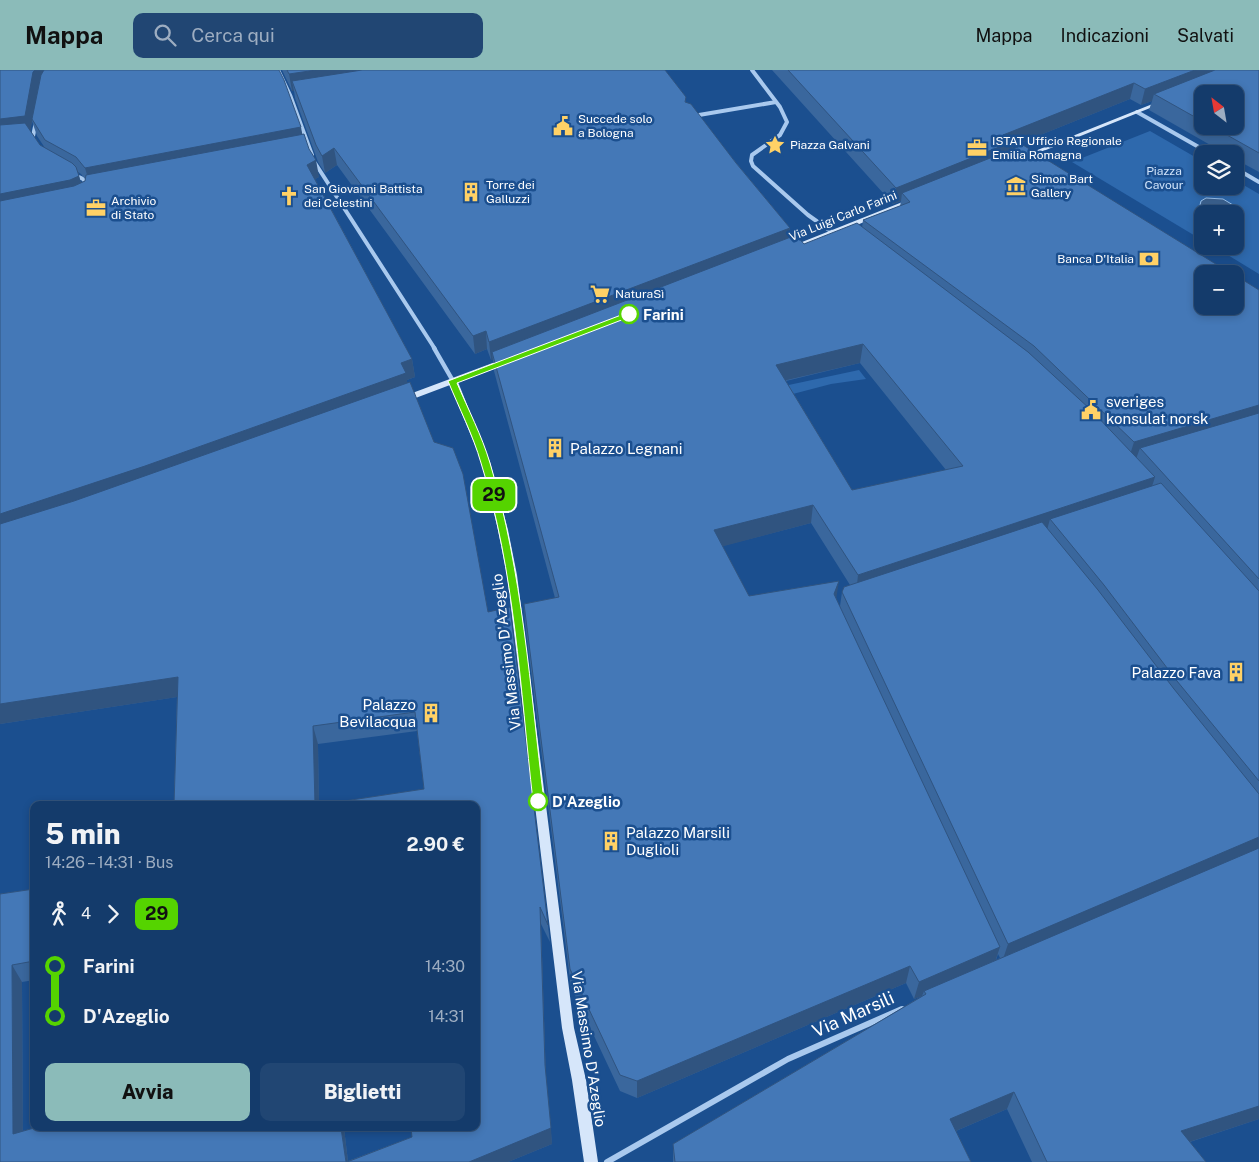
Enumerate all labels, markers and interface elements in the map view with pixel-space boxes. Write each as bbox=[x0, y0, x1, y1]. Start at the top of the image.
search box bbox=[133, 13, 483, 58]
text: Mappa bbox=[25, 21, 103, 49]
icon: search bbox=[151, 21, 179, 49]
text: Cerca qui bbox=[191, 24, 275, 46]
text: Mappa bbox=[975, 25, 1033, 46]
text: Indicazioni bbox=[1061, 25, 1149, 46]
text: Salvati bbox=[1177, 25, 1234, 46]
north arrow bbox=[1194, 85, 1244, 135]
map controls bbox=[1194, 85, 1244, 315]
place label: Succede solo a Bologna bbox=[578, 112, 653, 140]
public building icon: Succede solo a Bologna bbox=[552, 115, 574, 137]
place icon: Piazza Galvani bbox=[764, 134, 786, 156]
place label: ISTAT Ufficio Regionale Emilia Romagna bbox=[992, 134, 1122, 162]
office icon: ISTAT Ufficio Regionale Emilia Romagna bbox=[966, 137, 988, 159]
place label: Piazza Galvani bbox=[790, 138, 870, 152]
button: layers bbox=[1194, 145, 1244, 195]
park label: Piazza Cavour bbox=[1144, 164, 1184, 192]
place label: Simon Bart Gallery bbox=[1031, 172, 1093, 200]
museum icon: Simon Bart Gallery bbox=[1005, 175, 1027, 197]
place label: Torre dei Galluzzi bbox=[486, 178, 535, 206]
building icon: Torre dei Galluzzi bbox=[460, 181, 482, 203]
place label: San Giovanni Battista dei Celestini bbox=[304, 182, 423, 210]
church icon: San Giovanni Battista dei Celestini bbox=[278, 185, 300, 207]
street label: Via Luigi Carlo Farini bbox=[787, 188, 899, 244]
place label: Archivio di Stato bbox=[111, 194, 156, 222]
office icon: Archivio di Stato bbox=[85, 197, 107, 219]
button: + bbox=[1194, 205, 1244, 255]
bank icon: Banca D'Italia bbox=[1138, 248, 1160, 270]
place label: Banca D'Italia bbox=[1057, 252, 1134, 266]
button: − bbox=[1194, 265, 1244, 315]
supermarket icon: NaturaSì bbox=[589, 283, 611, 305]
place label: NaturaSì bbox=[615, 287, 664, 301]
marker: Farini bbox=[619, 304, 639, 324]
place label: Farini bbox=[643, 306, 684, 323]
place label: sveriges konsulat norsk bbox=[1106, 393, 1208, 427]
public building icon: sveriges konsulat norsk bbox=[1080, 399, 1102, 421]
building icon: Palazzo Legnani bbox=[544, 437, 566, 459]
place label: Palazzo Legnani bbox=[570, 440, 682, 457]
line badge: 29 bbox=[472, 479, 516, 511]
text: 29 bbox=[482, 484, 506, 505]
street label: Via Massimo D'Azeglio bbox=[488, 573, 524, 731]
building icon: Palazzo Fava bbox=[1225, 661, 1247, 683]
place label: Palazzo Fava bbox=[1132, 664, 1221, 681]
place label: Palazzo Bevilacqua bbox=[339, 696, 416, 730]
building icon: Palazzo Bevilacqua bbox=[420, 702, 442, 724]
marker: D'Azeglio bbox=[528, 791, 548, 811]
place label: D'Azeglio bbox=[552, 793, 621, 810]
text: 5 min bbox=[45, 817, 120, 850]
place label: Palazzo Marsili Duglioli bbox=[626, 824, 730, 858]
building icon: Palazzo Marsili Duglioli bbox=[600, 830, 622, 852]
text: 2.90 € bbox=[406, 833, 465, 855]
text: 14:26 – 14:31 · Bus bbox=[45, 853, 173, 872]
icon: walk bbox=[45, 900, 73, 928]
icon: forward bbox=[99, 900, 127, 928]
text: 29 bbox=[145, 903, 168, 924]
text: 4 bbox=[81, 904, 91, 923]
text: Farini bbox=[83, 955, 135, 977]
text: 14:30 bbox=[425, 957, 465, 976]
street label: Via Massimo D'Azeglio bbox=[568, 970, 610, 1128]
street label: Via Marsili bbox=[809, 987, 897, 1041]
text: D'Azeglio bbox=[83, 1005, 170, 1027]
text: 14:31 bbox=[428, 1007, 465, 1026]
button: Avvia bbox=[45, 1063, 250, 1121]
button: Biglietti bbox=[260, 1063, 465, 1121]

